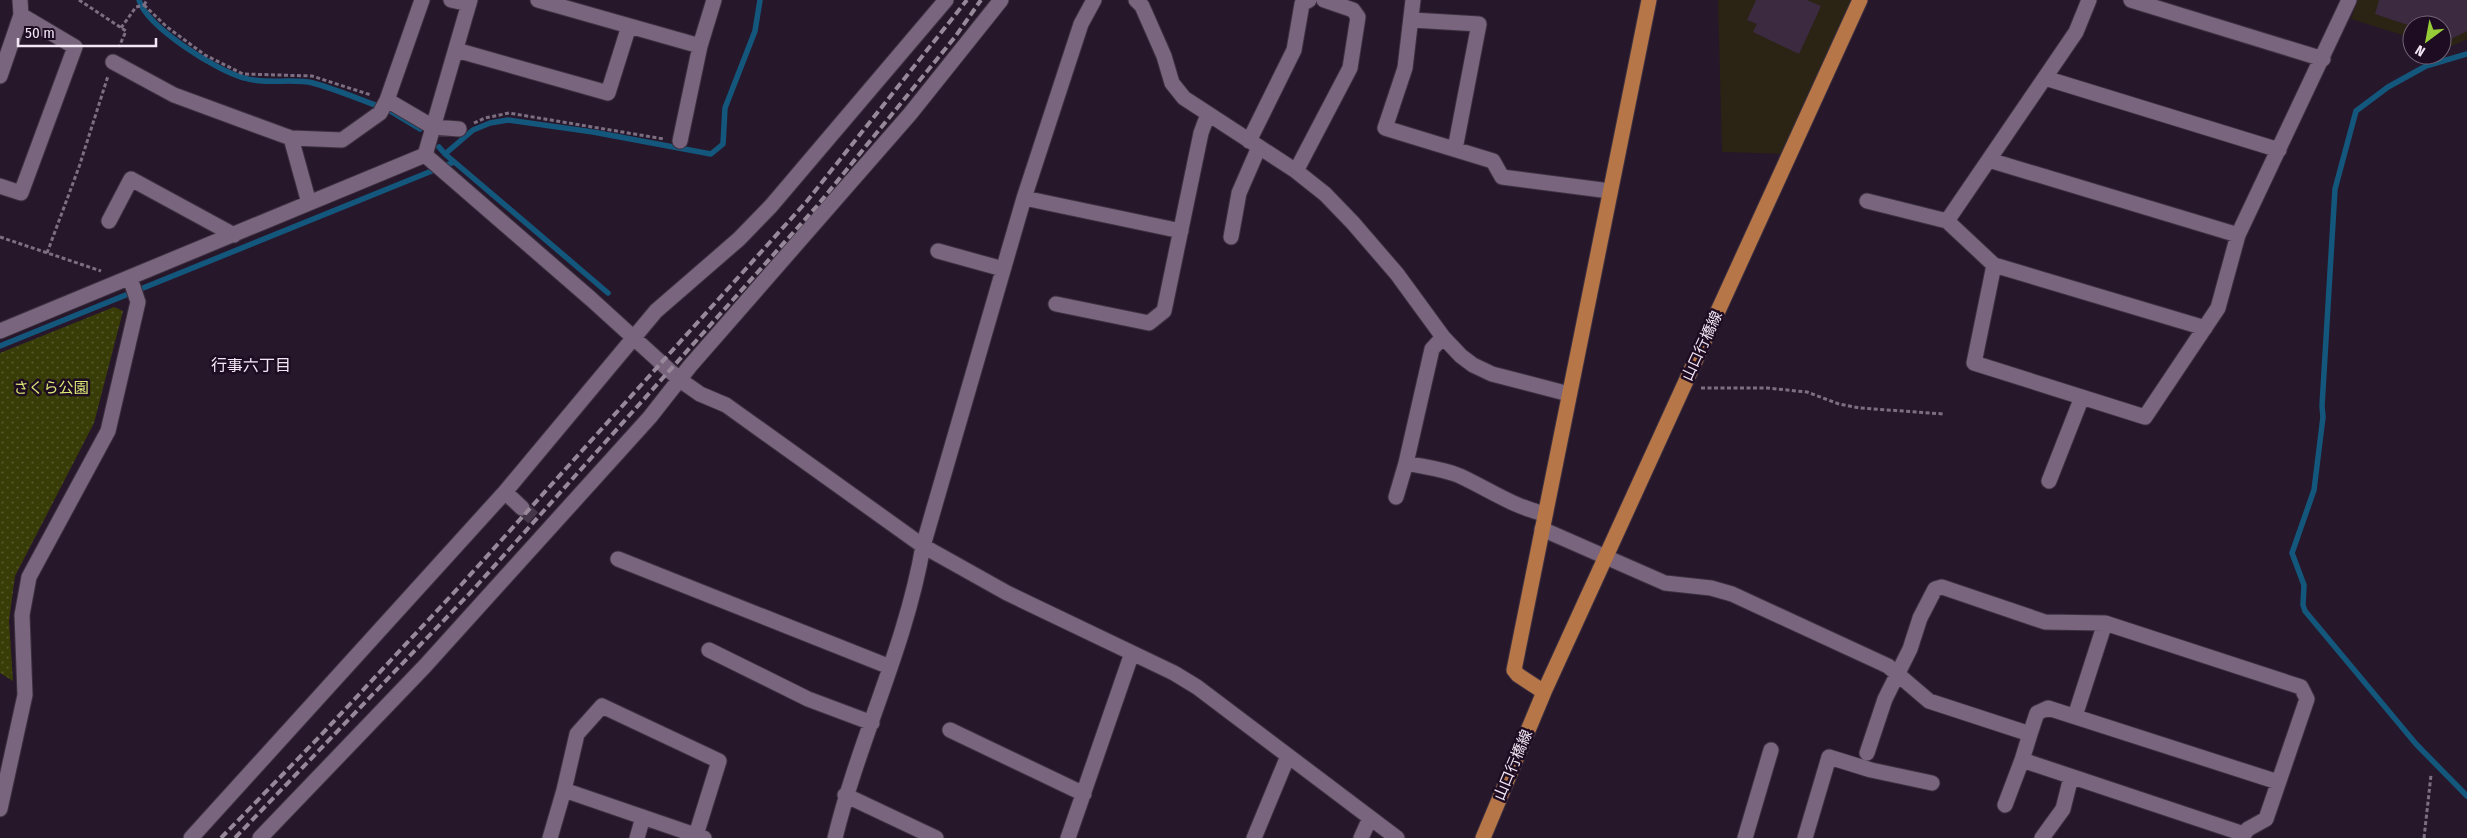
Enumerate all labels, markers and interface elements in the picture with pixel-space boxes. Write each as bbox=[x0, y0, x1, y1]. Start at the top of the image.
scale bar bbox=[18, 15, 155, 47]
north arrow bbox=[2402, 15, 2452, 65]
text: 50 m bbox=[25, 24, 55, 42]
text: N bbox=[2412, 41, 2428, 60]
street label: 山口行橋線 bbox=[1678, 308, 1726, 384]
district label: 行事六丁目 bbox=[211, 356, 291, 375]
park label: さくら公園 bbox=[13, 379, 89, 397]
street label: 山口行橋線 bbox=[1490, 727, 1536, 803]

